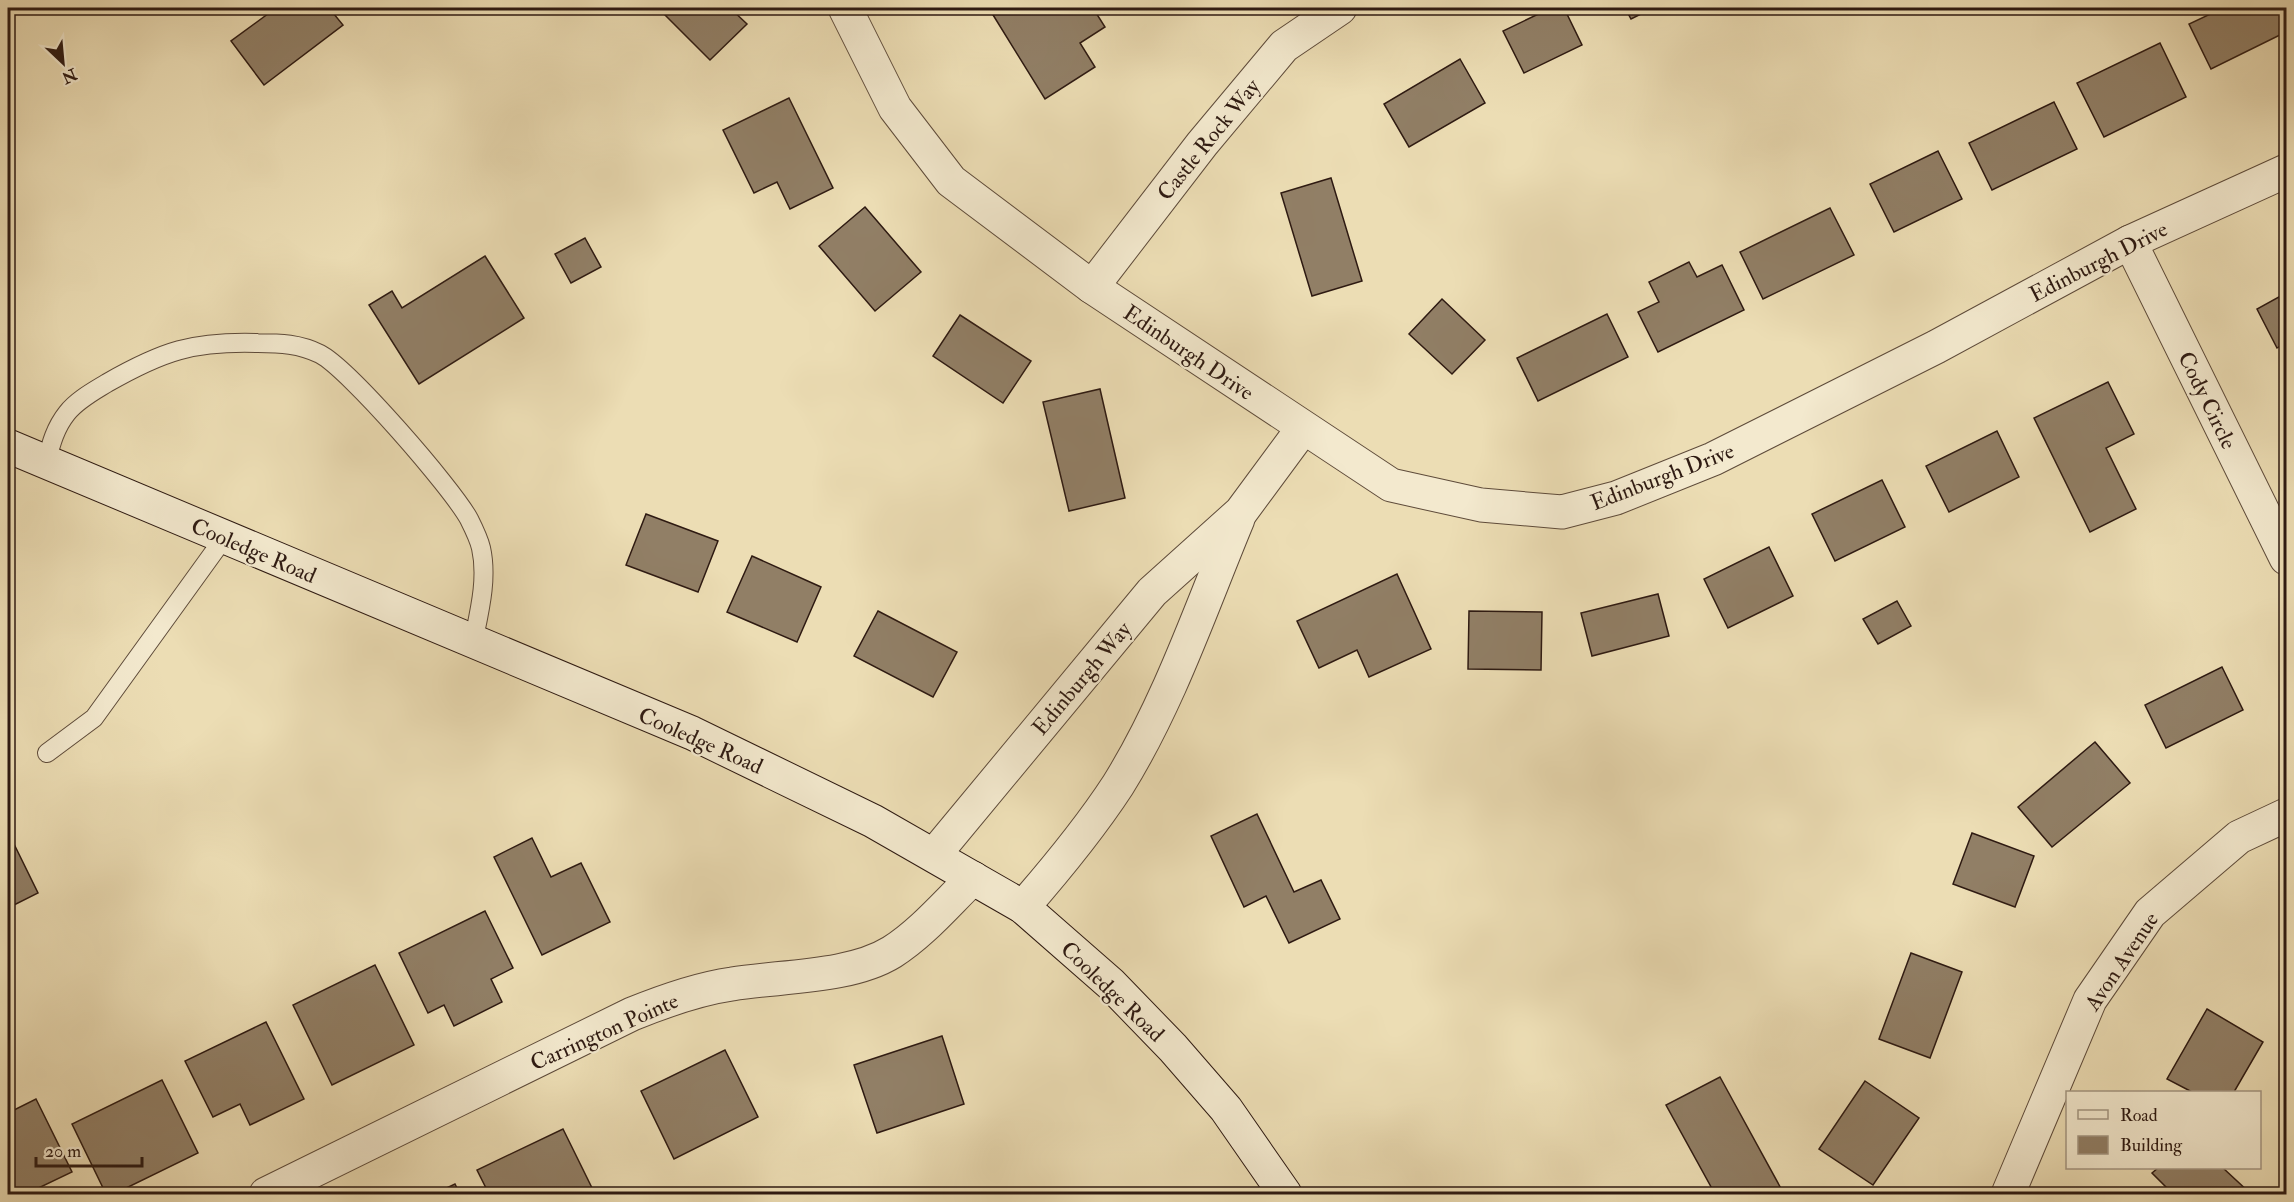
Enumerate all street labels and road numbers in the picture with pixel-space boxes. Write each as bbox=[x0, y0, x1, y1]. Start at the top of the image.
street label: Castle Rock Way bbox=[1151, 73, 1267, 206]
street label: Edinburgh Drive bbox=[2025, 215, 2172, 309]
street label: Edinburgh Drive bbox=[1118, 299, 1259, 407]
street label: Cody Circle bbox=[2171, 347, 2243, 454]
street label: Edinburgh Drive bbox=[1587, 437, 1738, 517]
street label: Cooledge Road bbox=[187, 512, 321, 590]
street label: Edinburgh Way bbox=[1026, 616, 1138, 741]
street label: Cooledge Road bbox=[634, 701, 767, 781]
street label: Avon Avenue bbox=[2078, 907, 2165, 1017]
street label: Cooledge Road bbox=[1055, 935, 1170, 1048]
street label: Carrington Pointe bbox=[526, 987, 683, 1077]

